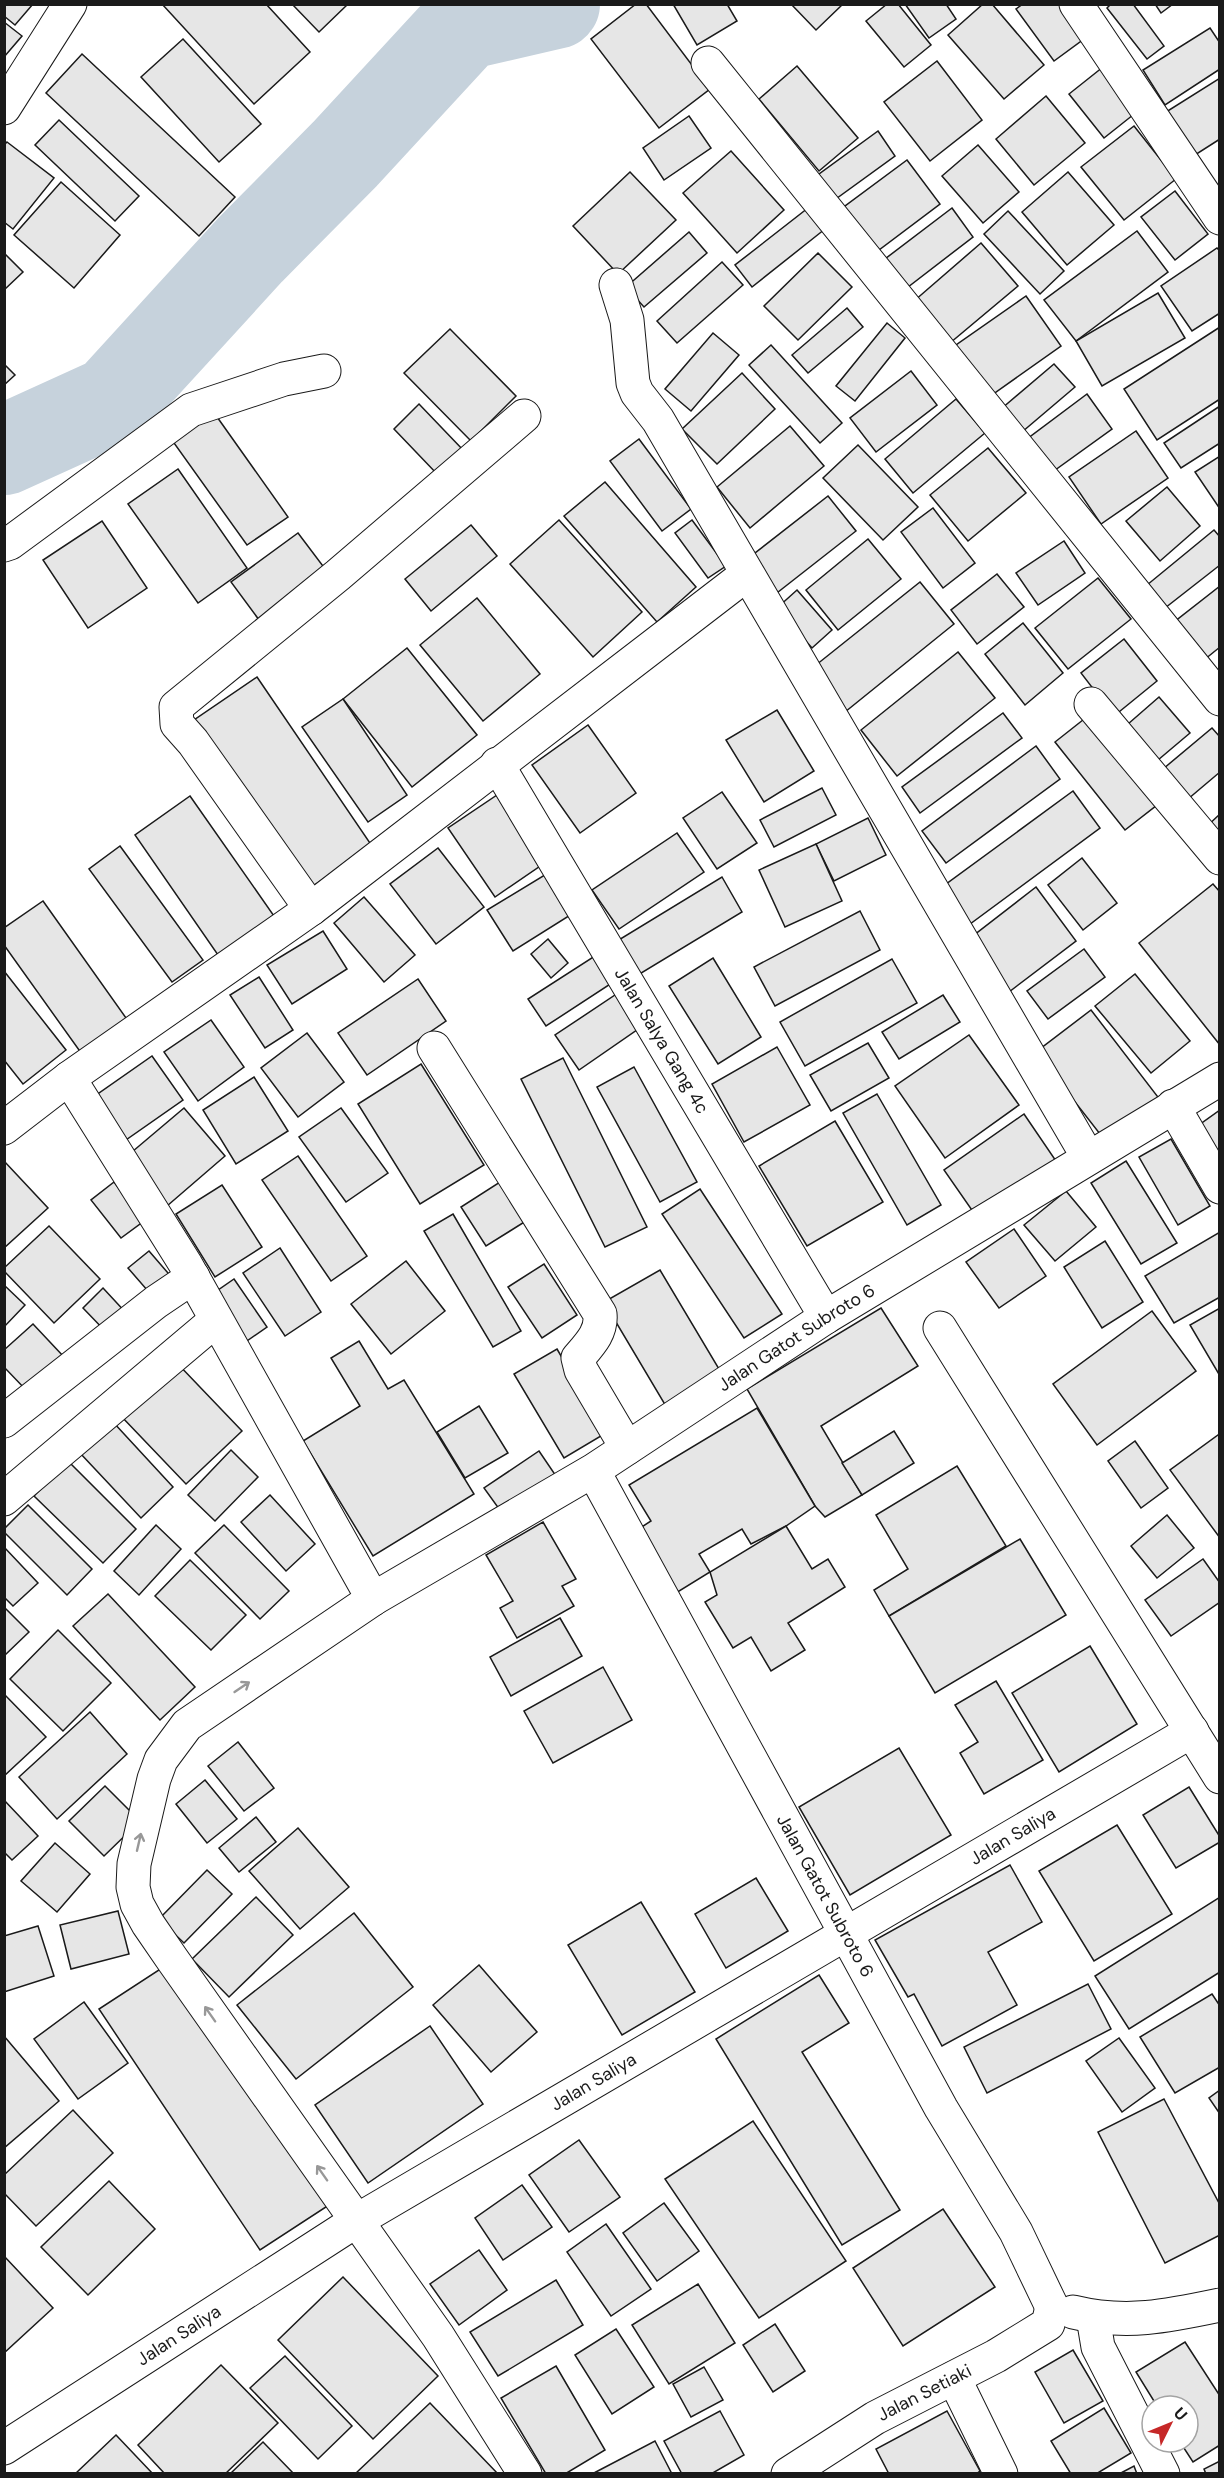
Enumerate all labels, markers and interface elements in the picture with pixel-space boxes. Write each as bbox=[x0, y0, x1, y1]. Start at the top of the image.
street label: Jalan Salya Gang 4c bbox=[609, 963, 714, 1118]
street label: Jalan Gatot Subroto 6 bbox=[713, 1278, 879, 1397]
one-way arrow bbox=[233, 1681, 250, 1693]
street label: Jalan Saliya bbox=[965, 1802, 1060, 1871]
street label: Jalan Gatot Subroto 6 bbox=[771, 1810, 879, 1982]
one-way arrow bbox=[134, 1833, 146, 1852]
one-way arrow bbox=[204, 2006, 216, 2022]
street label: Jalan Saliya bbox=[546, 2047, 641, 2116]
one-way arrow bbox=[316, 2166, 328, 2182]
street label: Jalan Saliya bbox=[132, 2299, 225, 2371]
street label: Jalan Setiaki bbox=[873, 2359, 976, 2427]
north arrow bbox=[1140, 2394, 1200, 2454]
text: U bbox=[1169, 2403, 1192, 2425]

